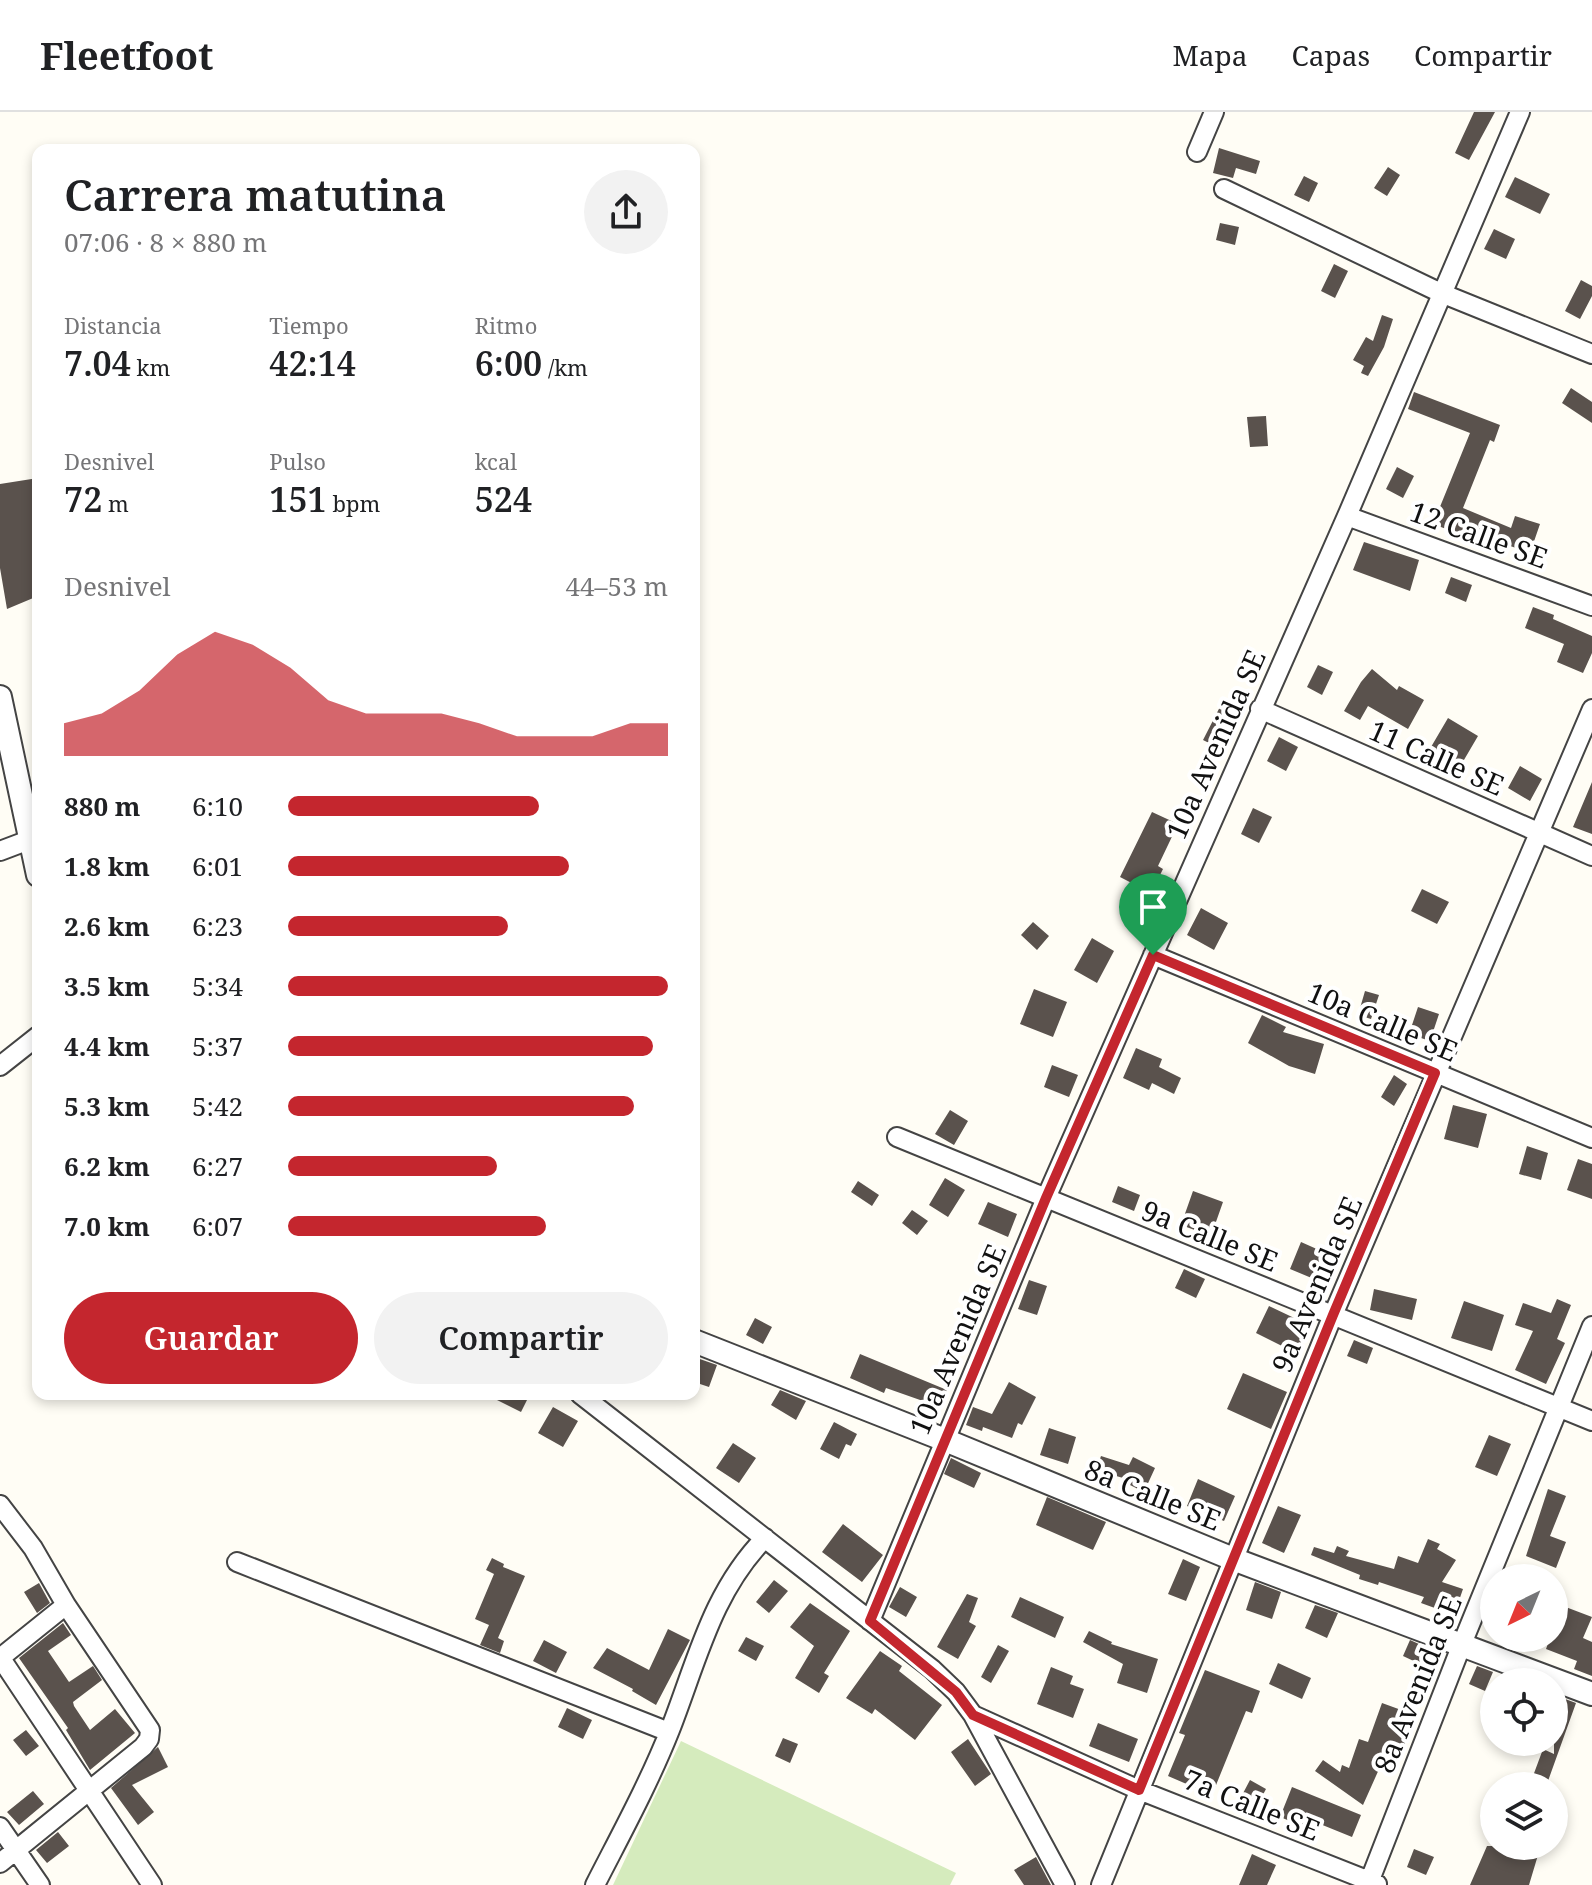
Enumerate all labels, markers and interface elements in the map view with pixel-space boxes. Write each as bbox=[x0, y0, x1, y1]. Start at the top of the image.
text: Fleetfoot bbox=[40, 29, 213, 81]
text: Mapa bbox=[1173, 36, 1247, 74]
text: Capas bbox=[1291, 36, 1370, 74]
text: Compartir bbox=[1414, 36, 1552, 74]
text: Carrera matutina bbox=[64, 164, 447, 224]
button: share bbox=[584, 170, 668, 254]
text: 07:06 · 8 × 880 m bbox=[64, 224, 267, 260]
text: Distancia bbox=[64, 310, 162, 340]
text: Tiempo bbox=[269, 310, 349, 340]
text: Ritmo bbox=[475, 310, 537, 340]
text: 7.04 bbox=[64, 340, 131, 386]
text: 42:14 bbox=[269, 340, 356, 386]
text: 6:00 bbox=[475, 340, 542, 386]
text: km bbox=[131, 352, 170, 382]
text: /km bbox=[542, 352, 588, 382]
text: Desnivel bbox=[64, 446, 154, 476]
text: Pulso bbox=[269, 446, 326, 476]
text: kcal bbox=[475, 446, 517, 476]
text: 72 bbox=[64, 476, 102, 522]
text: 151 bbox=[269, 476, 327, 522]
text: 524 bbox=[475, 476, 532, 522]
text: m bbox=[102, 488, 129, 518]
text: bpm bbox=[327, 488, 380, 518]
street label: 12 Calle SE bbox=[1405, 492, 1553, 576]
text: Desnivel bbox=[64, 568, 171, 604]
text: 44–53 m bbox=[566, 568, 668, 604]
street label: 10a Avenida SE bbox=[1156, 643, 1274, 845]
street label: 11 Calle SE bbox=[1364, 710, 1510, 804]
text: 880 m bbox=[64, 788, 140, 824]
text: 6:10 bbox=[192, 788, 243, 824]
text: 1.8 km bbox=[64, 848, 150, 884]
text: 6:01 bbox=[192, 848, 243, 884]
pin bbox=[1119, 873, 1187, 955]
icon: arrive bbox=[1131, 885, 1175, 929]
text: 2.6 km bbox=[64, 908, 150, 944]
text: 6:23 bbox=[192, 908, 243, 944]
text: 3.5 km bbox=[64, 968, 150, 1004]
text: 5:34 bbox=[192, 968, 243, 1004]
street label: 10a Calle SE bbox=[1302, 972, 1464, 1070]
text: 4.4 km bbox=[64, 1028, 150, 1064]
text: 5:37 bbox=[192, 1028, 243, 1064]
text: 5.3 km bbox=[64, 1088, 150, 1124]
text: 5:42 bbox=[192, 1088, 243, 1124]
text: 6.2 km bbox=[64, 1148, 150, 1184]
text: 6:27 bbox=[192, 1148, 243, 1184]
street label: 9a Calle SE bbox=[1136, 1190, 1284, 1280]
street label: 9a Avenida SE bbox=[1262, 1190, 1370, 1378]
text: 7.0 km bbox=[64, 1208, 150, 1244]
text: 6:07 bbox=[192, 1208, 243, 1244]
street label: 10a Avenida SE bbox=[900, 1238, 1014, 1440]
button: Guardar bbox=[64, 1292, 358, 1384]
button: Compartir bbox=[374, 1292, 668, 1384]
street label: 8a Calle SE bbox=[1079, 1449, 1227, 1539]
north arrow bbox=[1480, 1564, 1568, 1652]
map controls bbox=[1480, 1564, 1568, 1860]
street label: 8a Avenida SE bbox=[1364, 1590, 1470, 1778]
button: locate bbox=[1480, 1668, 1568, 1756]
street label: 7a Calle SE bbox=[1178, 1759, 1326, 1849]
button: layers bbox=[1480, 1772, 1568, 1860]

